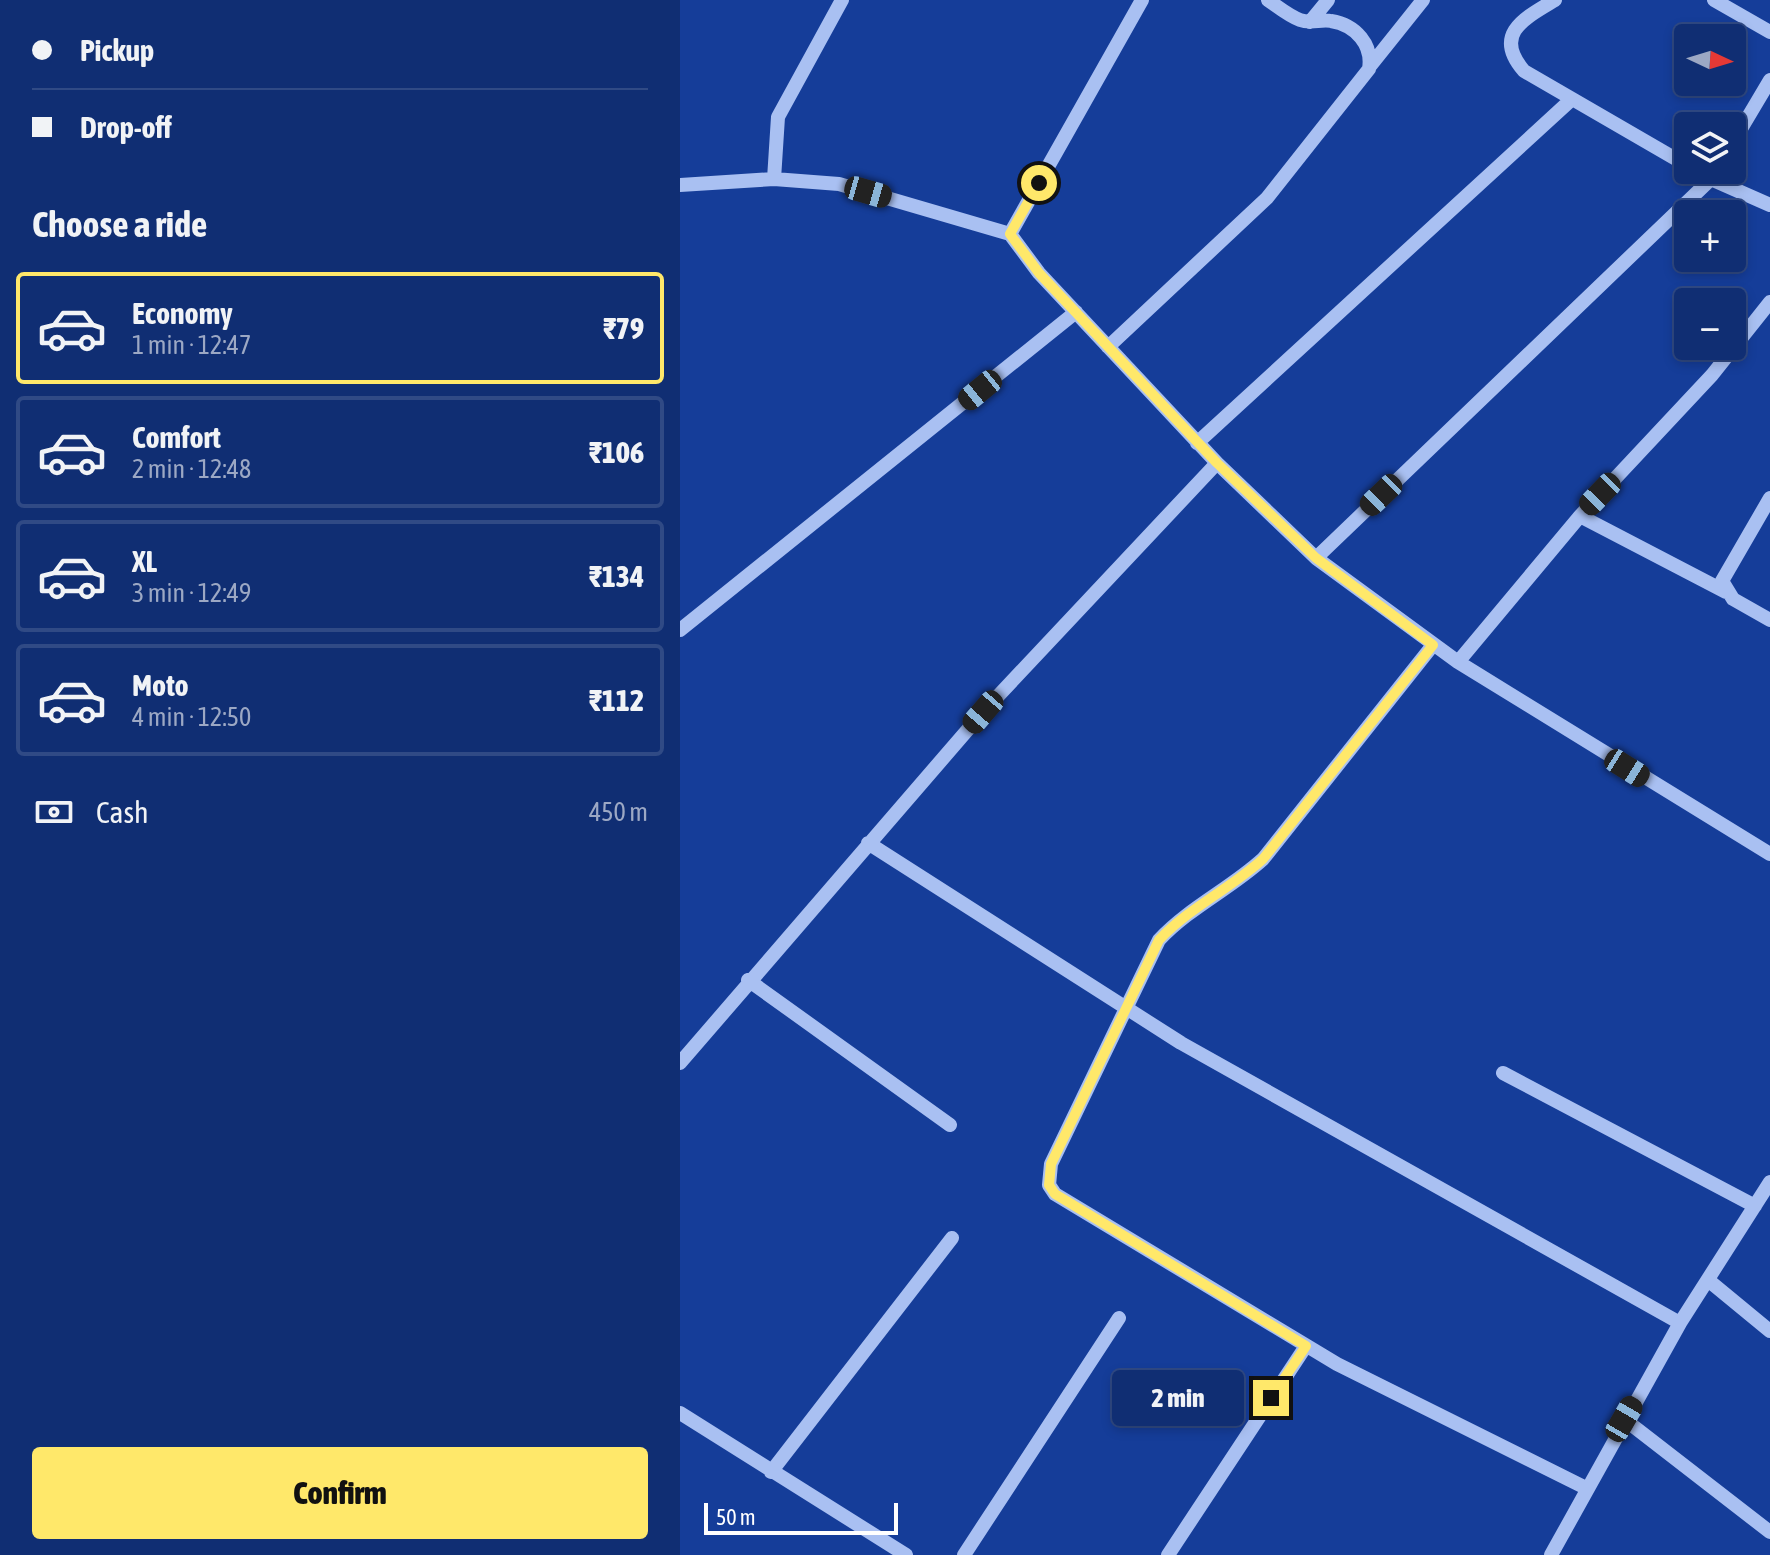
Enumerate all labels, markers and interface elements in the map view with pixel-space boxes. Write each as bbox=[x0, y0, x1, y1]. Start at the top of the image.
north arrow bbox=[1674, 24, 1746, 96]
map controls bbox=[1674, 24, 1746, 360]
text: Pickup bbox=[80, 33, 154, 67]
text: Drop-off bbox=[80, 110, 172, 144]
button: layers bbox=[1674, 112, 1746, 184]
route start bbox=[1021, 165, 1057, 201]
car bbox=[842, 174, 894, 210]
button: + bbox=[1674, 200, 1746, 272]
text: Choose a ride bbox=[32, 203, 207, 245]
button: − bbox=[1674, 288, 1746, 360]
icon: car bbox=[36, 292, 108, 364]
text: Economy bbox=[132, 296, 233, 330]
text: ₹79 bbox=[603, 311, 644, 345]
text: 1 min · 12:47 bbox=[132, 330, 251, 360]
car bbox=[954, 366, 1006, 414]
icon: car bbox=[36, 416, 108, 488]
text: Comfort bbox=[132, 420, 221, 454]
text: ₹106 bbox=[589, 435, 644, 469]
text: 2 min · 12:48 bbox=[132, 454, 251, 484]
car bbox=[1575, 468, 1625, 520]
car bbox=[1355, 470, 1407, 520]
icon: car bbox=[36, 540, 108, 612]
text: XL bbox=[132, 544, 157, 578]
text: ₹134 bbox=[589, 559, 644, 593]
text: 3 min · 12:49 bbox=[132, 578, 251, 608]
icon: car bbox=[36, 664, 108, 736]
text: Moto bbox=[132, 668, 189, 702]
text: ₹112 bbox=[589, 683, 644, 717]
car bbox=[958, 686, 1008, 738]
text: 4 min · 12:50 bbox=[132, 702, 251, 732]
car bbox=[1600, 745, 1654, 791]
icon: cash bbox=[32, 790, 76, 834]
text: Cash bbox=[96, 795, 149, 829]
text: 450 m bbox=[589, 797, 648, 827]
callout: 2 min bbox=[1111, 1370, 1243, 1426]
route end bbox=[1253, 1380, 1289, 1416]
text: 2 min bbox=[1151, 1383, 1205, 1413]
car bbox=[1602, 1392, 1646, 1446]
button: Confirm bbox=[32, 1447, 648, 1539]
scale bar bbox=[704, 1499, 898, 1535]
text: 50 m bbox=[716, 1504, 756, 1530]

